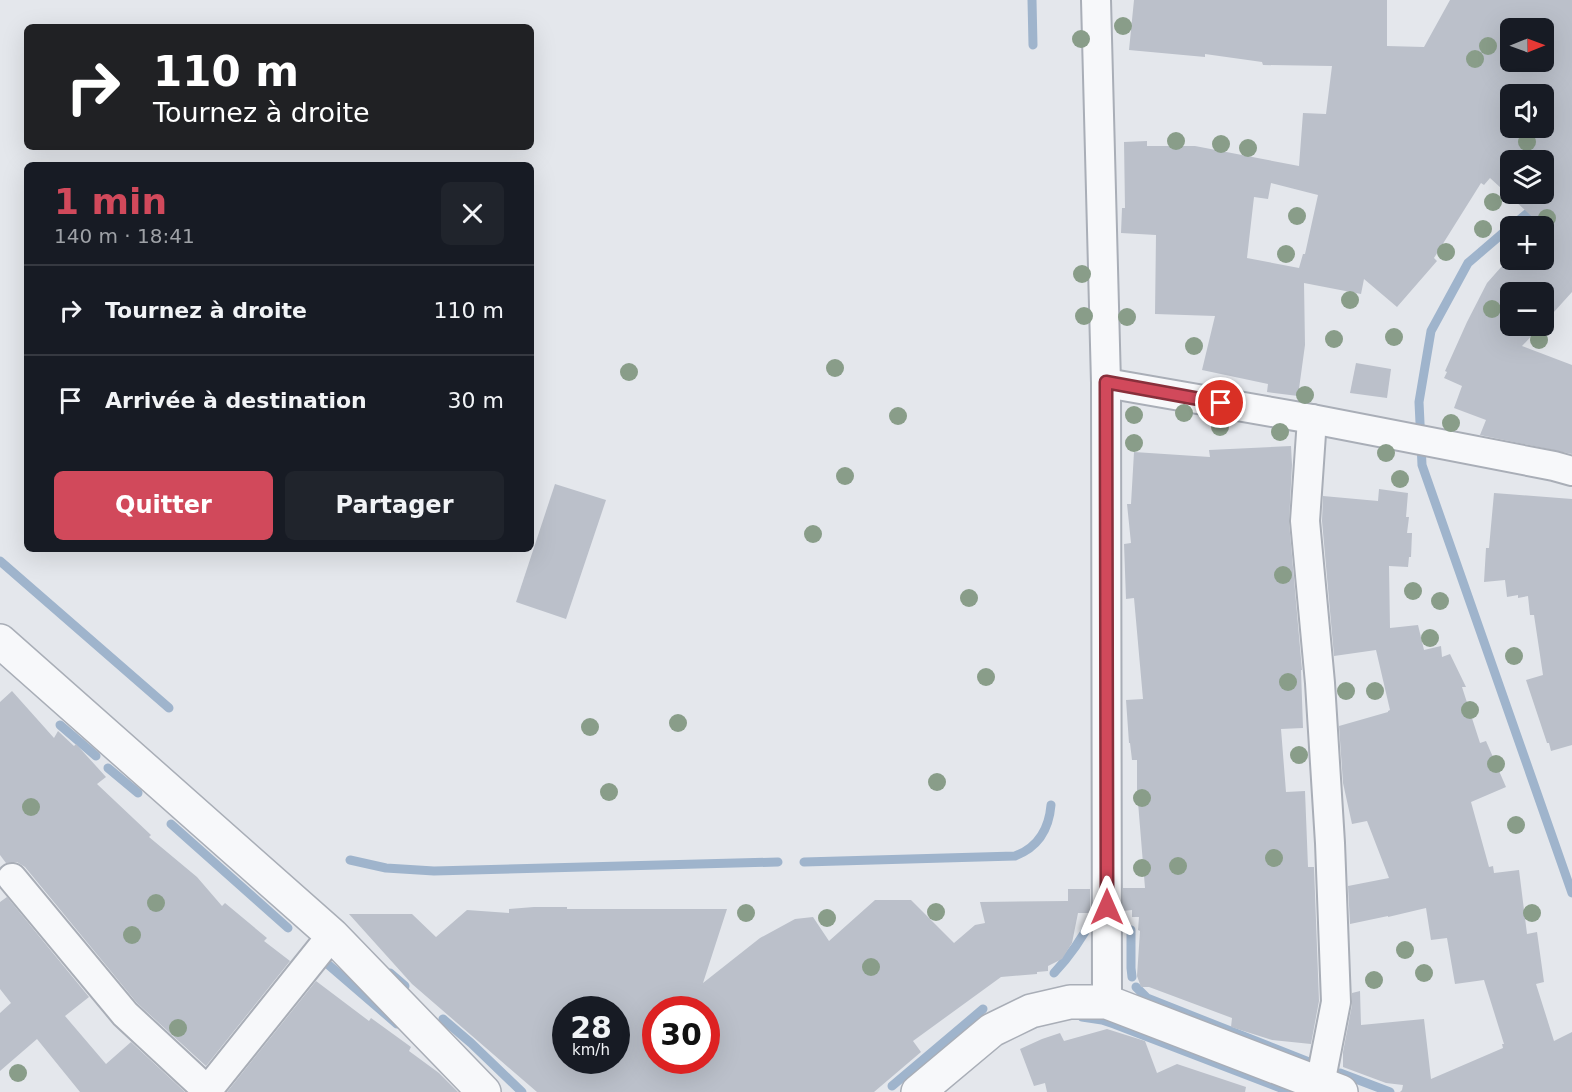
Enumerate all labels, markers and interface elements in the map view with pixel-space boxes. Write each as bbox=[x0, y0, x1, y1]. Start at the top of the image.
north arrow bbox=[1500, 18, 1554, 72]
map controls bbox=[1500, 18, 1554, 336]
text: 110 m bbox=[153, 47, 299, 96]
icon: right bbox=[54, 48, 132, 126]
button: sound bbox=[1500, 84, 1554, 138]
text: Tournez à droite bbox=[153, 97, 370, 128]
button: layers bbox=[1500, 150, 1554, 204]
text: 1 min bbox=[54, 181, 167, 222]
button: close bbox=[441, 182, 504, 245]
button: + bbox=[1500, 216, 1554, 270]
text: 140 m · 18:41 bbox=[54, 224, 195, 248]
button: − bbox=[1500, 282, 1554, 336]
icon: right bbox=[54, 294, 87, 327]
text: Tournez à droite bbox=[105, 298, 307, 323]
text: 110 m bbox=[434, 298, 504, 323]
pin bbox=[1195, 377, 1246, 428]
icon: arrive bbox=[54, 384, 87, 417]
icon: arrive bbox=[1204, 386, 1237, 419]
text: Arrivée à destination bbox=[105, 388, 367, 413]
text: 30 m bbox=[448, 388, 504, 413]
button: Quitter bbox=[54, 471, 273, 540]
button: Partager bbox=[285, 471, 504, 540]
position arrow bbox=[1075, 875, 1139, 939]
speed limit sign: 30 bbox=[642, 996, 720, 1074]
text: 28 bbox=[570, 1010, 612, 1045]
text: km/h bbox=[572, 1041, 610, 1059]

